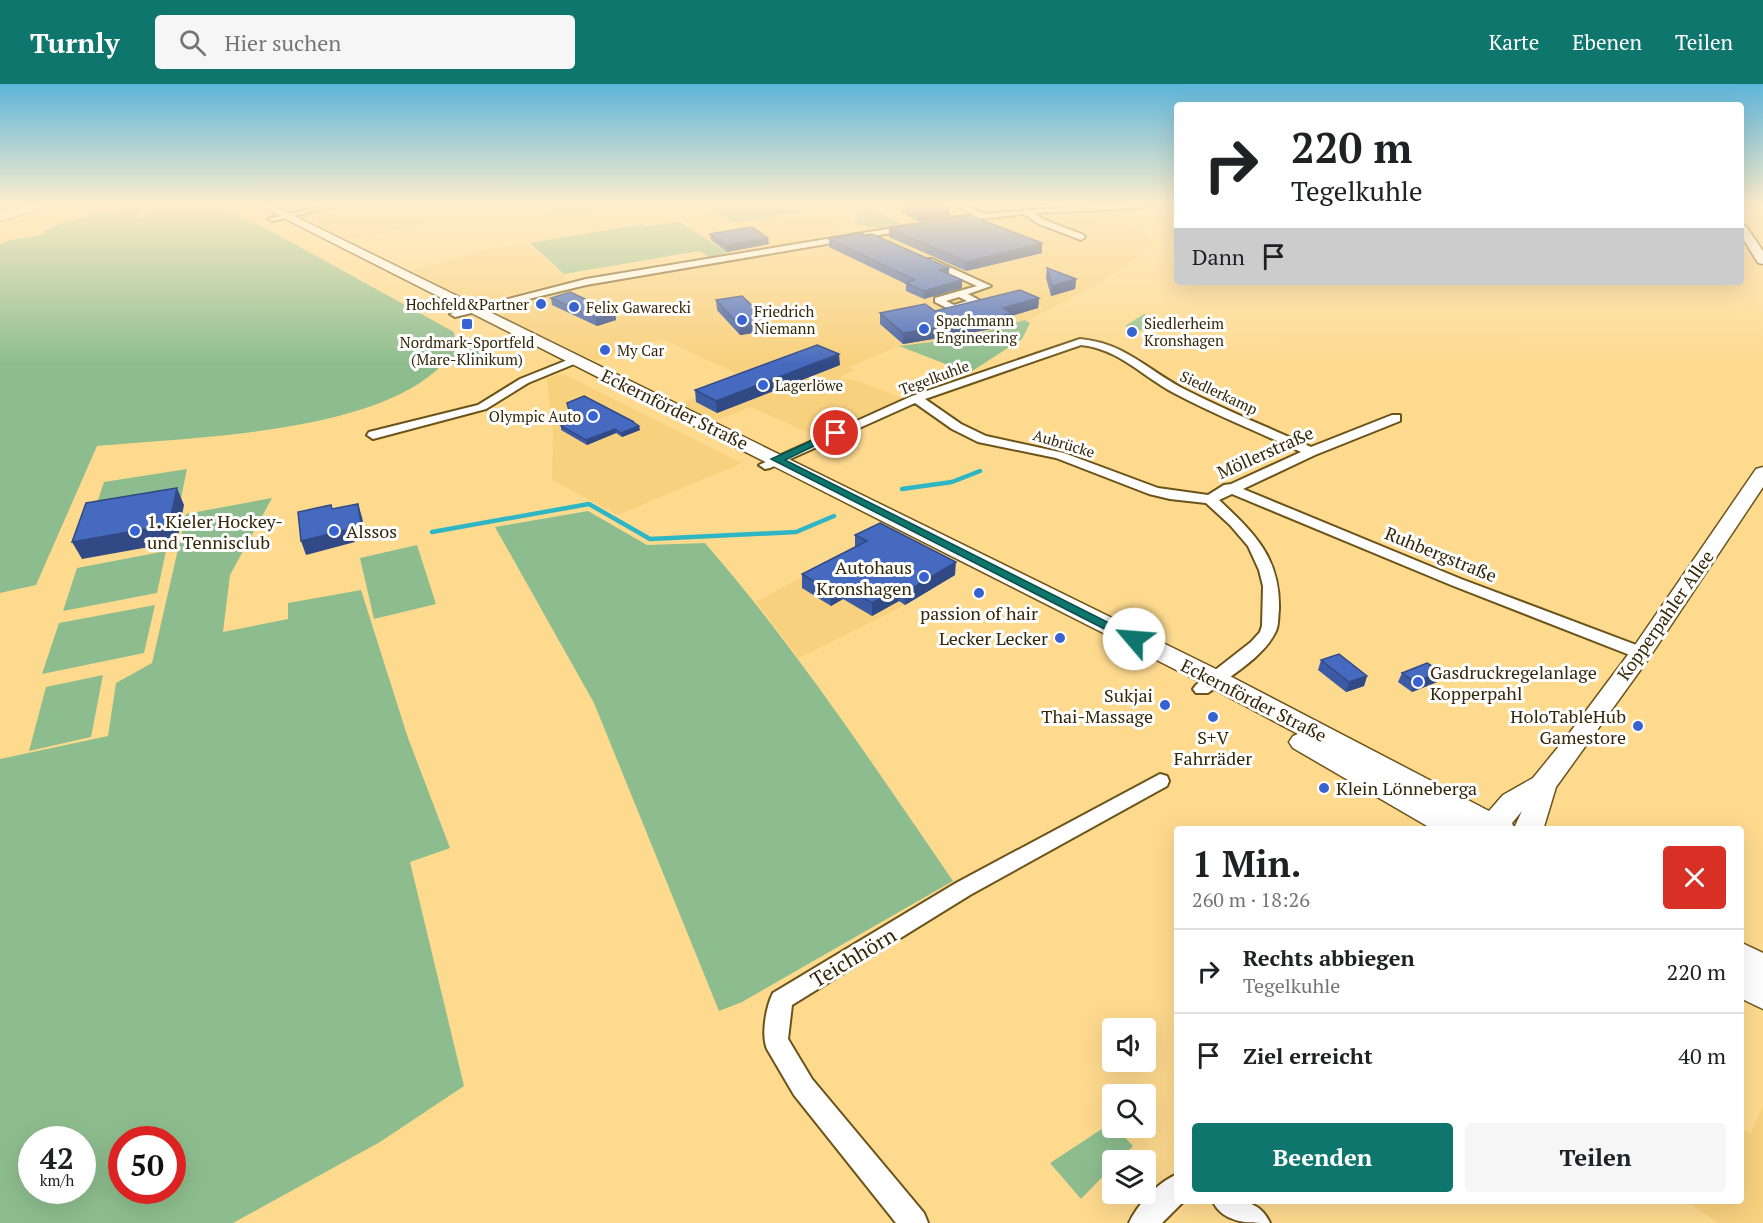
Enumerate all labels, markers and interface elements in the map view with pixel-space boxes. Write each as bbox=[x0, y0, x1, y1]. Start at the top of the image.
search box bbox=[155, 15, 575, 69]
text: Turnly bbox=[30, 24, 119, 61]
icon: search bbox=[176, 26, 209, 59]
text: Hier suchen bbox=[224, 28, 341, 57]
text: Karte bbox=[1489, 28, 1539, 56]
text: Ebenen bbox=[1572, 28, 1642, 56]
text: Teilen bbox=[1675, 28, 1733, 56]
text: 220 m bbox=[1291, 119, 1412, 175]
icon: right bbox=[1192, 126, 1270, 204]
text: Tegelkuhle bbox=[1291, 173, 1423, 209]
icon: arrive bbox=[1257, 240, 1290, 273]
text: Dann bbox=[1192, 242, 1245, 271]
place label: Hochfeld&Partner bbox=[406, 294, 529, 314]
marker: Hochfeld&Partner bbox=[534, 297, 548, 311]
place label: Felix Gawarecki bbox=[586, 297, 691, 317]
marker: Felix Gawarecki bbox=[567, 300, 581, 314]
place label: Friedrich Niemann bbox=[754, 301, 815, 338]
place label: Spachmann Engineering bbox=[936, 310, 1018, 347]
marker: Friedrich Niemann bbox=[735, 313, 749, 327]
place label: Siedlerheim Kronshagen bbox=[1144, 313, 1224, 350]
marker: Nordmark-Sportfeld (Mare-Klinikum) bbox=[460, 317, 474, 331]
marker: Spachmann Engineering bbox=[917, 322, 931, 336]
marker: Siedlerheim Kronshagen bbox=[1125, 325, 1139, 339]
place label: Nordmark-Sportfeld (Mare-Klinikum) bbox=[400, 332, 534, 369]
place label: My Car bbox=[617, 340, 664, 360]
marker: My Car bbox=[598, 343, 612, 357]
street label: Tegelkuhle bbox=[896, 355, 972, 399]
street label: Eckernförder Straße bbox=[598, 363, 752, 455]
street label: Siedlerkamp bbox=[1177, 365, 1261, 419]
place label: Lagerlöwe bbox=[775, 375, 843, 395]
marker: Lagerlöwe bbox=[756, 378, 770, 392]
place label: Olympic Auto bbox=[489, 406, 581, 426]
pin bbox=[810, 407, 861, 458]
marker: Olympic Auto bbox=[586, 409, 600, 423]
icon: arrive bbox=[819, 416, 852, 449]
street label: Möllerstraße bbox=[1213, 420, 1317, 484]
street label: Aubrücke bbox=[1031, 424, 1097, 462]
place label: 1. Kieler Hockey- und Tennisclub bbox=[147, 509, 283, 554]
place label: Alssos bbox=[346, 519, 397, 543]
street label: Ruhbergstraße bbox=[1382, 521, 1500, 587]
marker: 1. Kieler Hockey- und Tennisclub bbox=[128, 524, 142, 538]
marker: Alssos bbox=[327, 524, 341, 538]
street label: Kopperpahler Allee bbox=[1611, 545, 1719, 685]
place label: Autohaus Kronshagen bbox=[816, 555, 912, 600]
marker: Autohaus Kronshagen bbox=[917, 570, 931, 584]
marker: passion of hair bbox=[972, 586, 986, 600]
place label: passion of hair bbox=[920, 601, 1038, 625]
position arrow bbox=[1102, 607, 1166, 671]
place label: Lecker Lecker bbox=[939, 626, 1048, 650]
marker: Lecker Lecker bbox=[1053, 631, 1067, 645]
street label: Eckernförder Straße bbox=[1177, 653, 1331, 747]
place label: Gasdruckregelanlage Kopperpahl bbox=[1430, 660, 1597, 705]
marker: Gasdruckregelanlage Kopperpahl bbox=[1411, 675, 1425, 689]
place label: Sukjai Thai-Massage bbox=[1041, 683, 1153, 728]
marker: Sukjai Thai-Massage bbox=[1158, 698, 1172, 712]
place label: HoloTableHub Gamestore bbox=[1510, 704, 1626, 749]
marker: S+V Fahrräder bbox=[1206, 710, 1220, 724]
marker: HoloTableHub Gamestore bbox=[1631, 719, 1645, 733]
place label: S+V Fahrräder bbox=[1174, 725, 1252, 770]
place label: Klein Lönneberga bbox=[1336, 776, 1477, 800]
marker: Klein Lönneberga bbox=[1317, 781, 1331, 795]
text: 1 Min. bbox=[1192, 840, 1301, 887]
button: close bbox=[1663, 846, 1726, 909]
text: 260 m · 18:26 bbox=[1192, 886, 1310, 913]
street label: Teichhörn bbox=[805, 920, 901, 994]
text: Rechts abbiegen bbox=[1243, 943, 1415, 972]
icon: right bbox=[1192, 955, 1225, 988]
text: 220 m bbox=[1666, 957, 1726, 986]
text: Tegelkuhle bbox=[1243, 972, 1340, 999]
map controls bbox=[1102, 1018, 1156, 1204]
button: sound bbox=[1102, 1018, 1156, 1072]
icon: arrive bbox=[1192, 1039, 1225, 1072]
text: Ziel erreicht bbox=[1243, 1041, 1373, 1070]
text: 40 m bbox=[1678, 1041, 1726, 1070]
button: search bbox=[1102, 1084, 1156, 1138]
button: Beenden bbox=[1192, 1123, 1453, 1192]
button: Teilen bbox=[1465, 1123, 1726, 1192]
speed limit sign: 50 bbox=[108, 1126, 186, 1204]
text: 42 bbox=[40, 1138, 74, 1178]
button: layers bbox=[1102, 1150, 1156, 1204]
text: km/h bbox=[40, 1170, 74, 1190]

